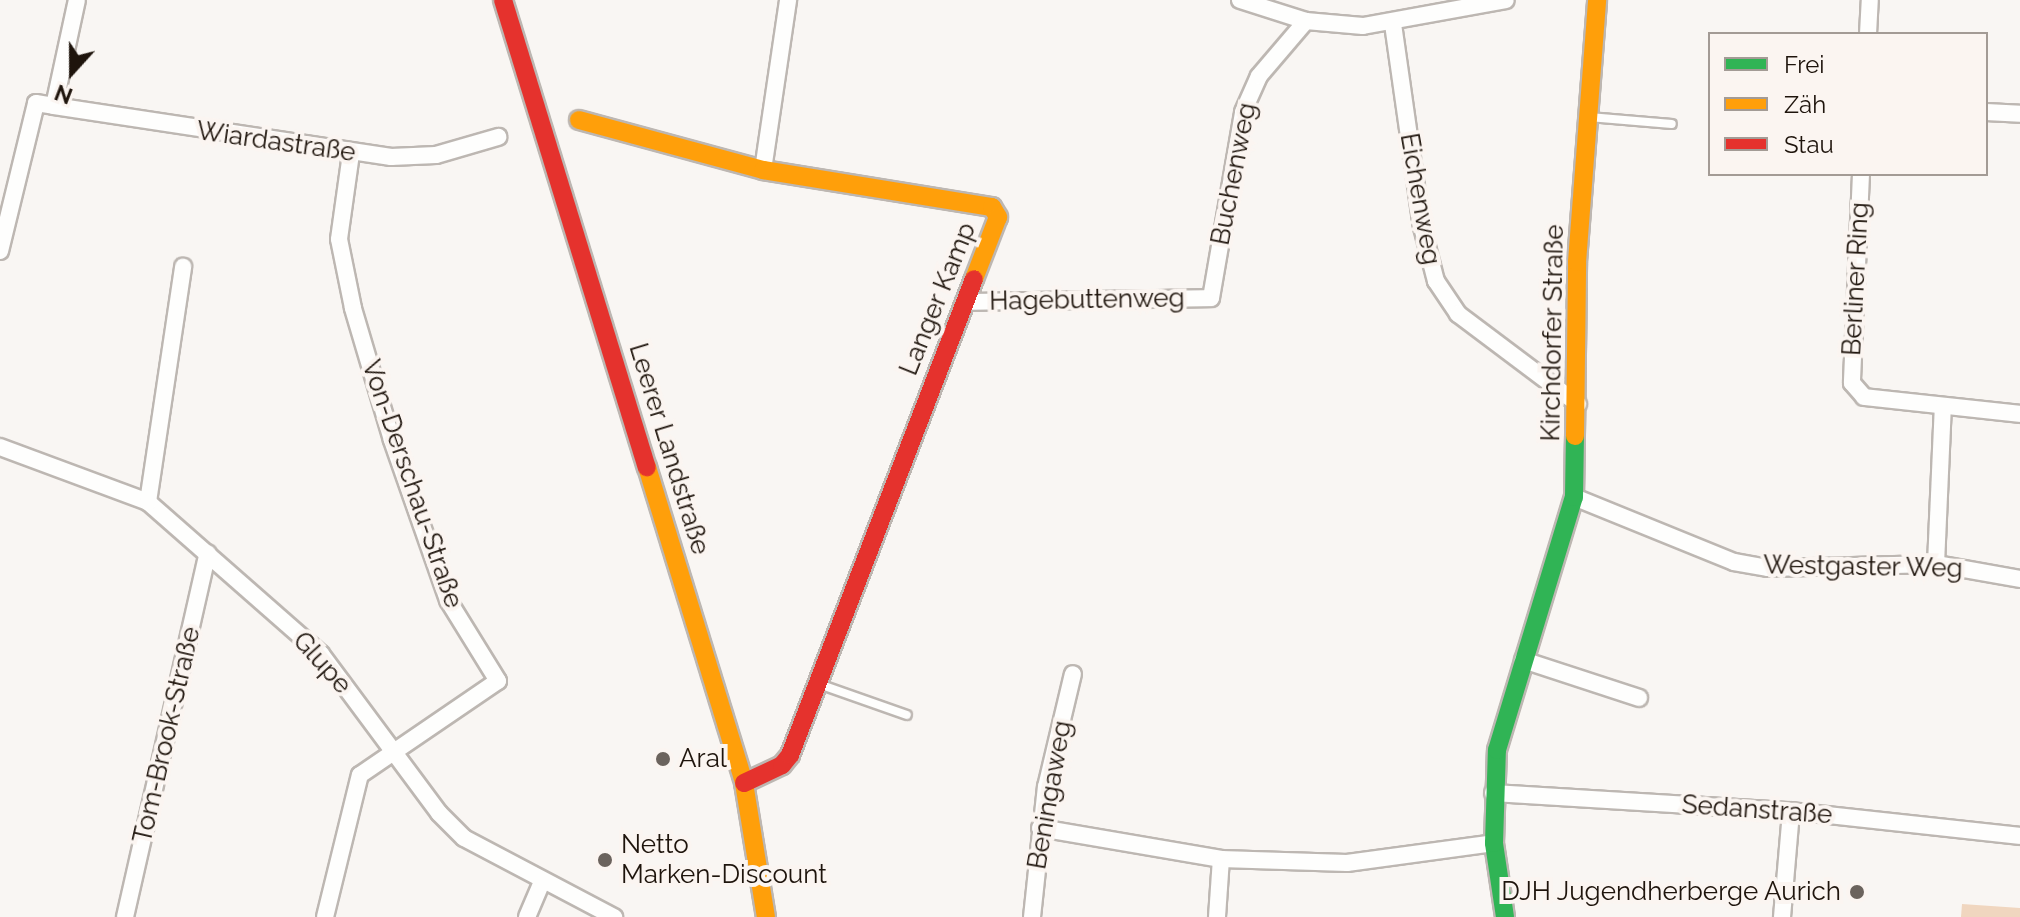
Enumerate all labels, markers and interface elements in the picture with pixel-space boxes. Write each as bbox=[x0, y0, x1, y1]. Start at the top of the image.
north arrow bbox=[32, 32, 112, 112]
legend bbox=[1708, 32, 1988, 176]
text: Frei bbox=[1784, 50, 1825, 79]
text: N bbox=[51, 79, 76, 110]
text: Zäh bbox=[1784, 90, 1826, 119]
street label: Buchenweg bbox=[1205, 100, 1263, 248]
street label: Wiardastraße bbox=[194, 115, 358, 169]
text: Stau bbox=[1784, 130, 1834, 159]
street label: Eichenweg bbox=[1393, 131, 1447, 267]
street label: Berliner Ring bbox=[1836, 201, 1876, 357]
street label: Langer Kamp bbox=[893, 218, 983, 380]
street label: Kirchdorfer Straße bbox=[1536, 224, 1570, 442]
street label: Hagebuttenweg bbox=[989, 283, 1185, 317]
street label: Leerer Landstraße bbox=[622, 339, 716, 559]
street label: Von-Derschau-Straße bbox=[355, 356, 469, 612]
street label: Westgaster Weg bbox=[1762, 550, 1964, 584]
street label: Tom-Brook-Straße bbox=[127, 624, 207, 846]
street label: Glupe bbox=[286, 626, 358, 700]
street label: Beningaweg bbox=[1022, 718, 1078, 872]
place label: Aral bbox=[679, 743, 727, 775]
marker: Aral bbox=[654, 750, 672, 768]
street label: Sedanstraße bbox=[1681, 789, 1833, 831]
place label: Netto Marken-Discount bbox=[621, 829, 827, 890]
marker: Netto Marken-Discount bbox=[596, 851, 614, 869]
place label: DJH Jugendherberge Aurich bbox=[1500, 876, 1841, 908]
marker: DJH Jugendherberge Aurich bbox=[1848, 883, 1866, 901]

